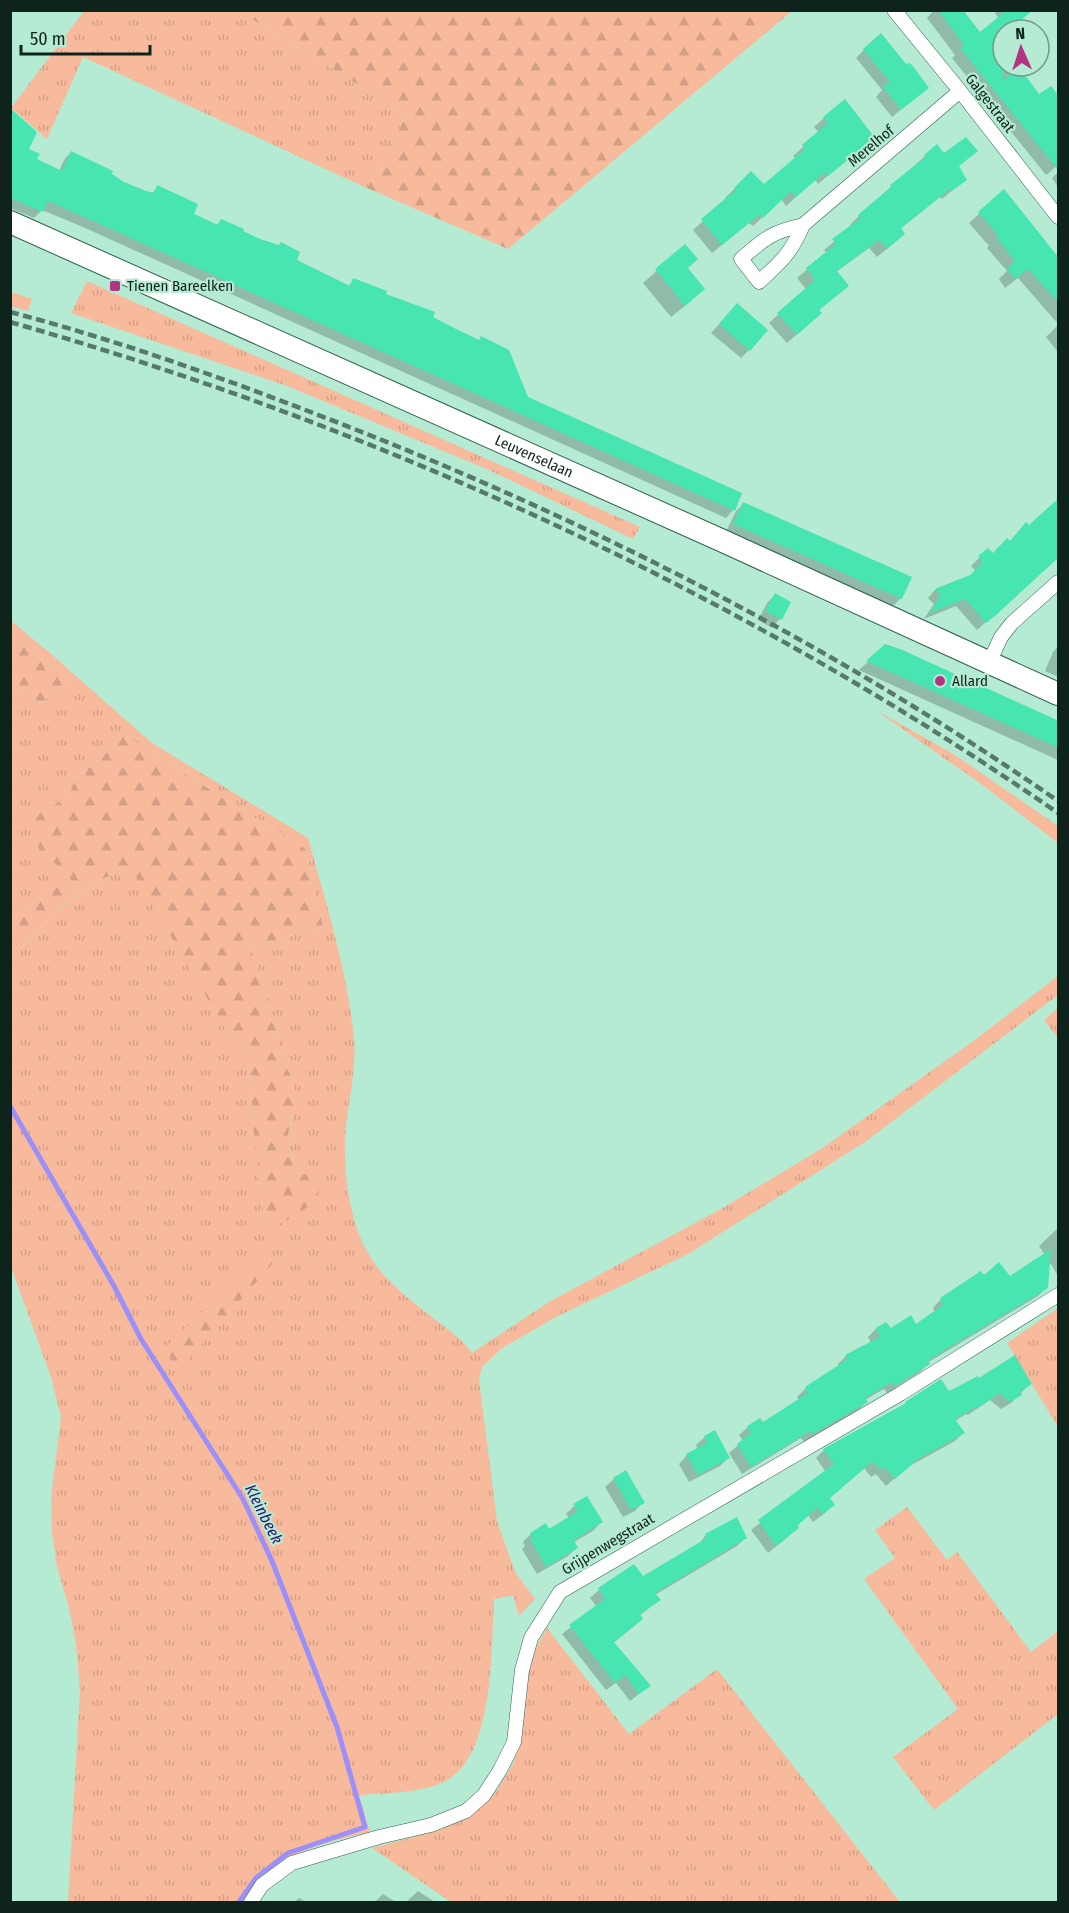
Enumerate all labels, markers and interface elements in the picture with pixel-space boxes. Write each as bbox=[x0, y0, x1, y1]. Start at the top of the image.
scale bar bbox=[21, 18, 150, 56]
north arrow bbox=[991, 18, 1051, 78]
text: N bbox=[1015, 24, 1026, 43]
text: 50 m bbox=[30, 28, 66, 50]
street label: Galgestraat bbox=[961, 70, 1019, 136]
street label: Merelhof bbox=[844, 121, 899, 170]
place label: Tienen Bareelken bbox=[127, 277, 233, 295]
marker: Tienen Bareelken bbox=[108, 279, 122, 293]
street label: Leuvenselaan bbox=[492, 431, 576, 482]
place label: Allard bbox=[952, 672, 988, 690]
marker: Allard bbox=[933, 674, 947, 688]
water label: Kleinbeek bbox=[241, 1481, 287, 1547]
street label: Grijpenwegstraat bbox=[559, 1509, 657, 1579]

